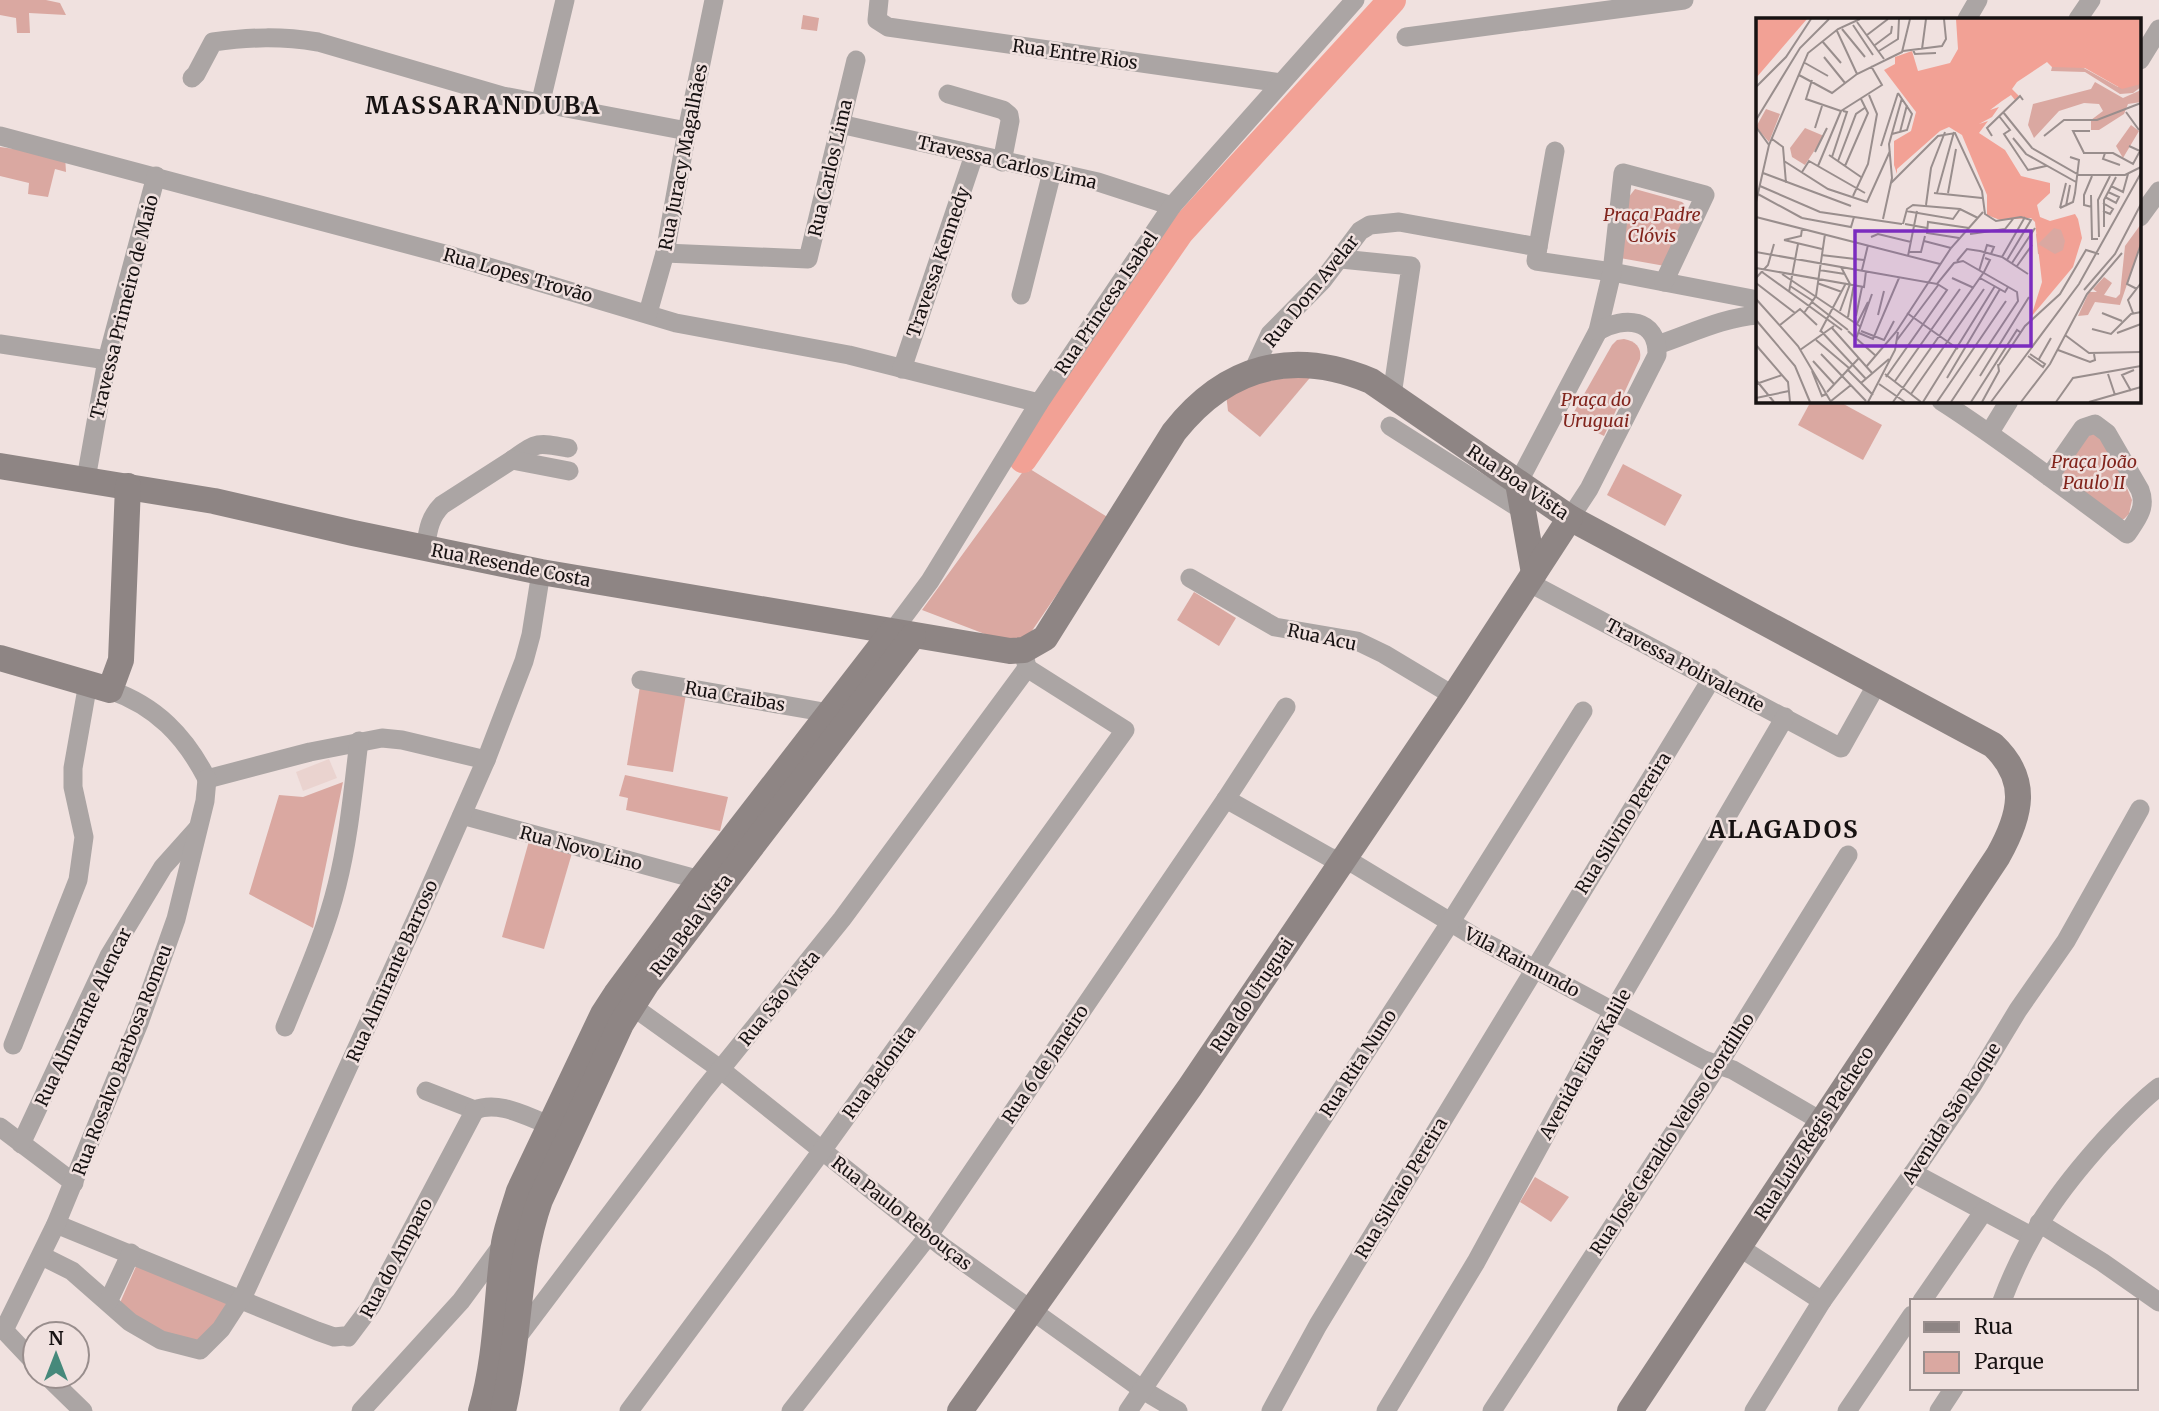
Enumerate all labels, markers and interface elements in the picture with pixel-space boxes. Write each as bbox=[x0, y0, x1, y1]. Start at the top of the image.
inset map bbox=[1756, 18, 2142, 402]
street label: Rua Entre Rios bbox=[1011, 34, 1139, 74]
street label: Rua Juracy Magalhães bbox=[654, 61, 712, 252]
district label: MASSARANDUBA bbox=[365, 90, 601, 121]
street label: Rua Carlos Lima bbox=[803, 97, 857, 239]
street label: Travessa Carlos Lima bbox=[915, 130, 1100, 194]
street label: Travessa Kennedy bbox=[901, 183, 975, 340]
street label: Travessa Primeiro de Maio bbox=[85, 192, 163, 422]
park label: Praça Padre Clóvis bbox=[1603, 203, 1701, 247]
street label: Rua Princesa Isabel bbox=[1050, 227, 1163, 379]
street label: Rua Dom Avelar bbox=[1259, 230, 1363, 352]
street label: Rua Lopes Trovão bbox=[441, 243, 595, 307]
park label: Praça do Uruguai bbox=[1561, 388, 1631, 432]
street label: Rua Boa Vista bbox=[1463, 439, 1574, 525]
park label: Praça João Paulo II bbox=[2051, 450, 2137, 494]
street label: Rua Resende Costa bbox=[429, 538, 593, 592]
street label: Travessa Polivalente bbox=[1602, 613, 1768, 717]
street label: Rua Acu bbox=[1285, 618, 1359, 656]
street label: Rua Craibas bbox=[683, 676, 787, 716]
street label: Rua Silvino Pereira bbox=[1570, 748, 1676, 898]
district label: ALAGADOS bbox=[1707, 814, 1860, 845]
street label: Rua Novo Lino bbox=[517, 821, 645, 875]
street label: Rua Bela Vista bbox=[645, 869, 737, 981]
street label: Rua Almirante Barroso bbox=[341, 876, 443, 1066]
street label: Vila Raimundo bbox=[1459, 921, 1584, 1002]
street label: Rua Almirante Alencar bbox=[30, 924, 136, 1110]
street label: Rua do Uruguai bbox=[1205, 933, 1299, 1057]
street label: Rua Rosalvo Barbosa Romeu bbox=[67, 941, 177, 1179]
street label: Rua São Vista bbox=[733, 945, 825, 1050]
street label: Avenida Elias Kalile bbox=[1534, 985, 1636, 1144]
street label: Rua 6 de Janeiro bbox=[997, 1000, 1093, 1128]
street label: Rua Rita Nuno bbox=[1315, 1005, 1401, 1121]
street label: Rua José Geraldo Veloso Gordilho bbox=[1585, 1008, 1759, 1260]
street label: Rua Belonita bbox=[837, 1021, 921, 1123]
street label: Avenida São Roque bbox=[1896, 1038, 2005, 1189]
street label: Rua Luiz Régis Pacheco bbox=[1749, 1042, 1879, 1224]
street label: Rua Silvaio Pereira bbox=[1350, 1113, 1452, 1263]
street label: Rua Paulo Rebouças bbox=[827, 1151, 977, 1275]
street label: Rua do Amparo bbox=[355, 1194, 437, 1322]
legend bbox=[1910, 1299, 2138, 1390]
text: Rua bbox=[1974, 1313, 2013, 1340]
north arrow bbox=[21, 1320, 91, 1390]
text: N bbox=[48, 1326, 64, 1350]
text: Parque bbox=[1974, 1348, 2044, 1375]

